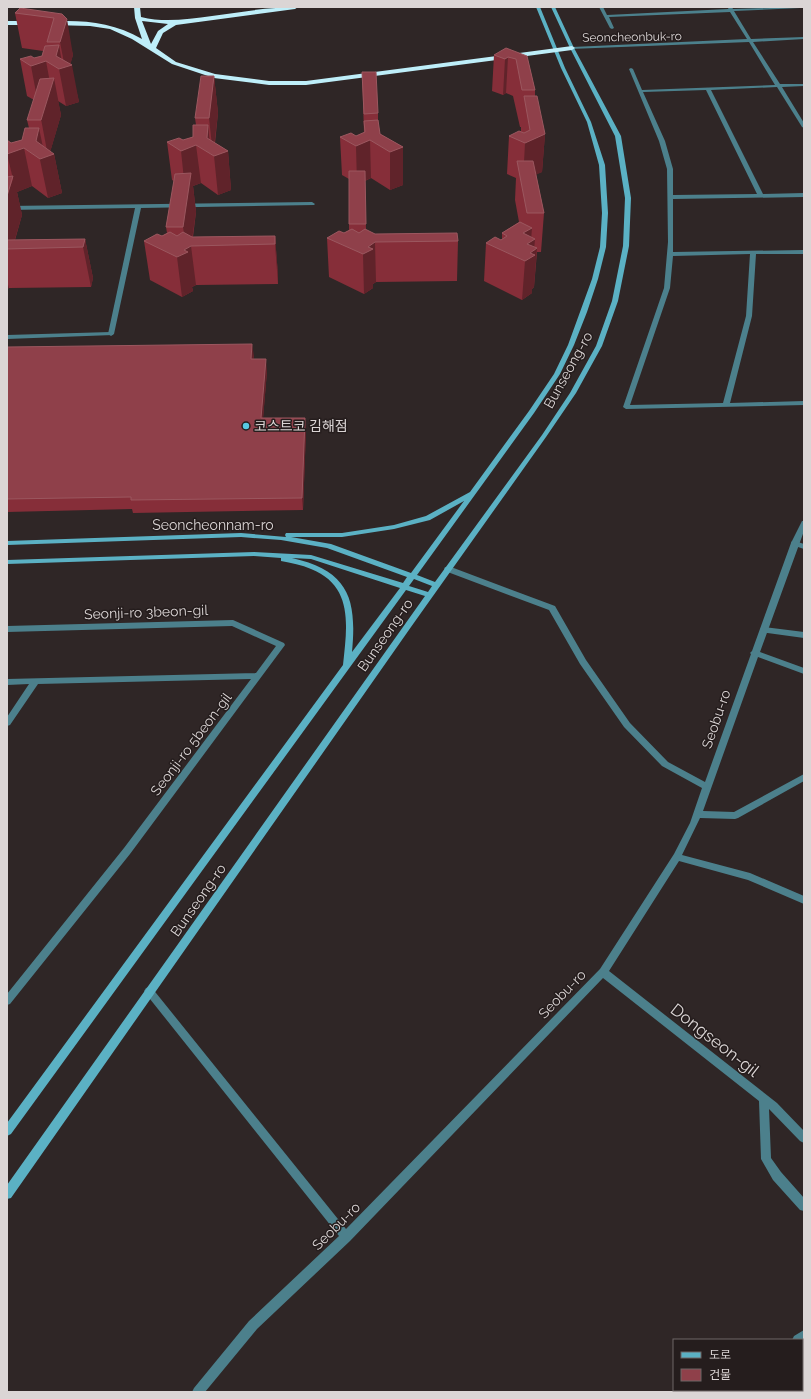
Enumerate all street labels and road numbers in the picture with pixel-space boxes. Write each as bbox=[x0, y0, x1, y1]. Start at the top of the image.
street label: Seoncheonbuk-ro bbox=[582, 29, 682, 45]
street label: Bunseong-ro bbox=[540, 329, 596, 411]
street label: Seoncheonnam-ro bbox=[152, 517, 274, 533]
street label: Bunseong-ro bbox=[354, 596, 416, 674]
street label: Seonji-ro 3beon-gil bbox=[84, 602, 209, 622]
street label: Seobu-ro bbox=[699, 688, 733, 750]
street label: Seonji-ro 5beon-gil bbox=[147, 689, 235, 798]
street label: Bunseong-ro bbox=[167, 861, 229, 939]
street label: Seobu-ro bbox=[535, 967, 589, 1021]
street label: Dongseon-gil bbox=[667, 999, 764, 1081]
street label: Seobu-ro bbox=[309, 1199, 363, 1253]

